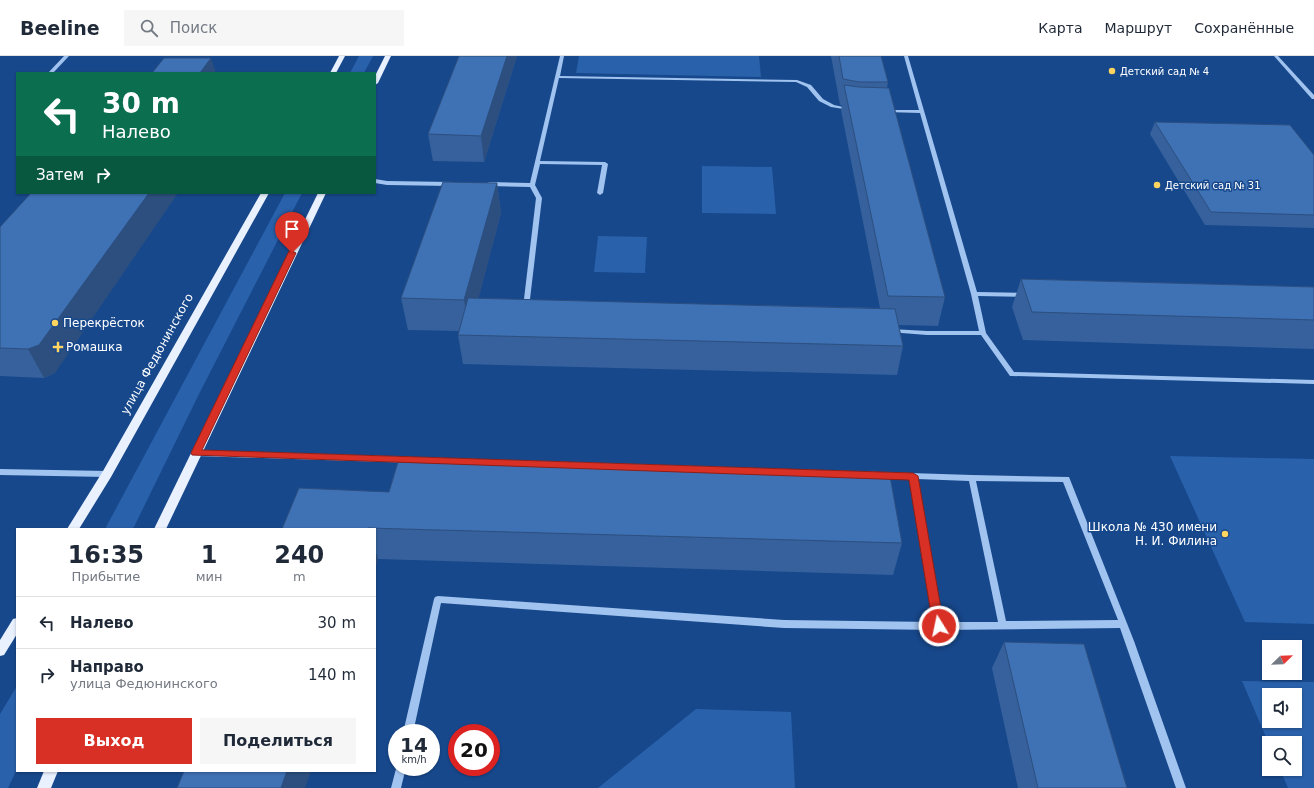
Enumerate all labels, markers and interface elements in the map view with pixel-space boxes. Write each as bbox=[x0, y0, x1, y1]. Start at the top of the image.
search box bbox=[124, 10, 404, 46]
text: Beeline bbox=[20, 17, 100, 39]
icon: search bbox=[138, 17, 160, 39]
text: Поиск bbox=[170, 19, 217, 37]
text: Карта bbox=[1038, 20, 1082, 36]
text: Маршрут bbox=[1104, 20, 1172, 36]
text: Сохранённые bbox=[1194, 20, 1294, 36]
marker: Детский сад № 4 bbox=[1107, 66, 1117, 76]
place label: Детский сад № 4 bbox=[1120, 66, 1209, 77]
text: 30 m bbox=[102, 87, 180, 120]
icon: left bbox=[36, 88, 88, 140]
text: Налево bbox=[102, 121, 171, 142]
icon: right bbox=[92, 164, 114, 186]
text: Затем bbox=[36, 166, 84, 184]
marker: Детский сад № 31 bbox=[1152, 180, 1162, 190]
place label: Детский сад № 31 bbox=[1165, 180, 1261, 191]
pin bbox=[275, 212, 309, 253]
icon: arrive bbox=[281, 218, 303, 240]
street label: улица Федюнинского bbox=[118, 291, 196, 417]
place label: Перекрёсток bbox=[63, 316, 145, 330]
marker: Перекрёсток bbox=[50, 318, 60, 328]
place label: Ромашка bbox=[66, 340, 123, 354]
marker: Ромашка bbox=[53, 342, 63, 352]
place label: Школа № 430 имени Н. И. Филина bbox=[1088, 520, 1217, 548]
marker: Школа № 430 имени Н. И. Филина bbox=[1220, 529, 1230, 539]
text: 16:35 bbox=[68, 541, 144, 569]
text: 1 bbox=[201, 541, 217, 569]
text: 240 bbox=[274, 541, 324, 569]
text: Прибытие bbox=[71, 569, 140, 584]
text: мин bbox=[196, 569, 223, 584]
text: m bbox=[293, 569, 306, 584]
position arrow bbox=[918, 605, 960, 647]
icon: left bbox=[36, 612, 58, 634]
text: Налево bbox=[70, 614, 134, 632]
text: 30 m bbox=[318, 614, 356, 632]
north arrow bbox=[1262, 640, 1302, 680]
map controls bbox=[1262, 640, 1302, 776]
text: Направо bbox=[70, 658, 144, 676]
icon: right bbox=[36, 664, 58, 686]
text: 140 m bbox=[308, 666, 356, 684]
text: улица Федюнинского bbox=[70, 676, 218, 691]
button: sound bbox=[1262, 688, 1302, 728]
button: Выход bbox=[36, 718, 192, 764]
button: Поделиться bbox=[200, 718, 356, 764]
speed limit sign: 20 bbox=[448, 724, 500, 776]
text: 14 bbox=[400, 733, 428, 757]
button: search bbox=[1262, 736, 1302, 776]
text: km/h bbox=[401, 754, 427, 765]

